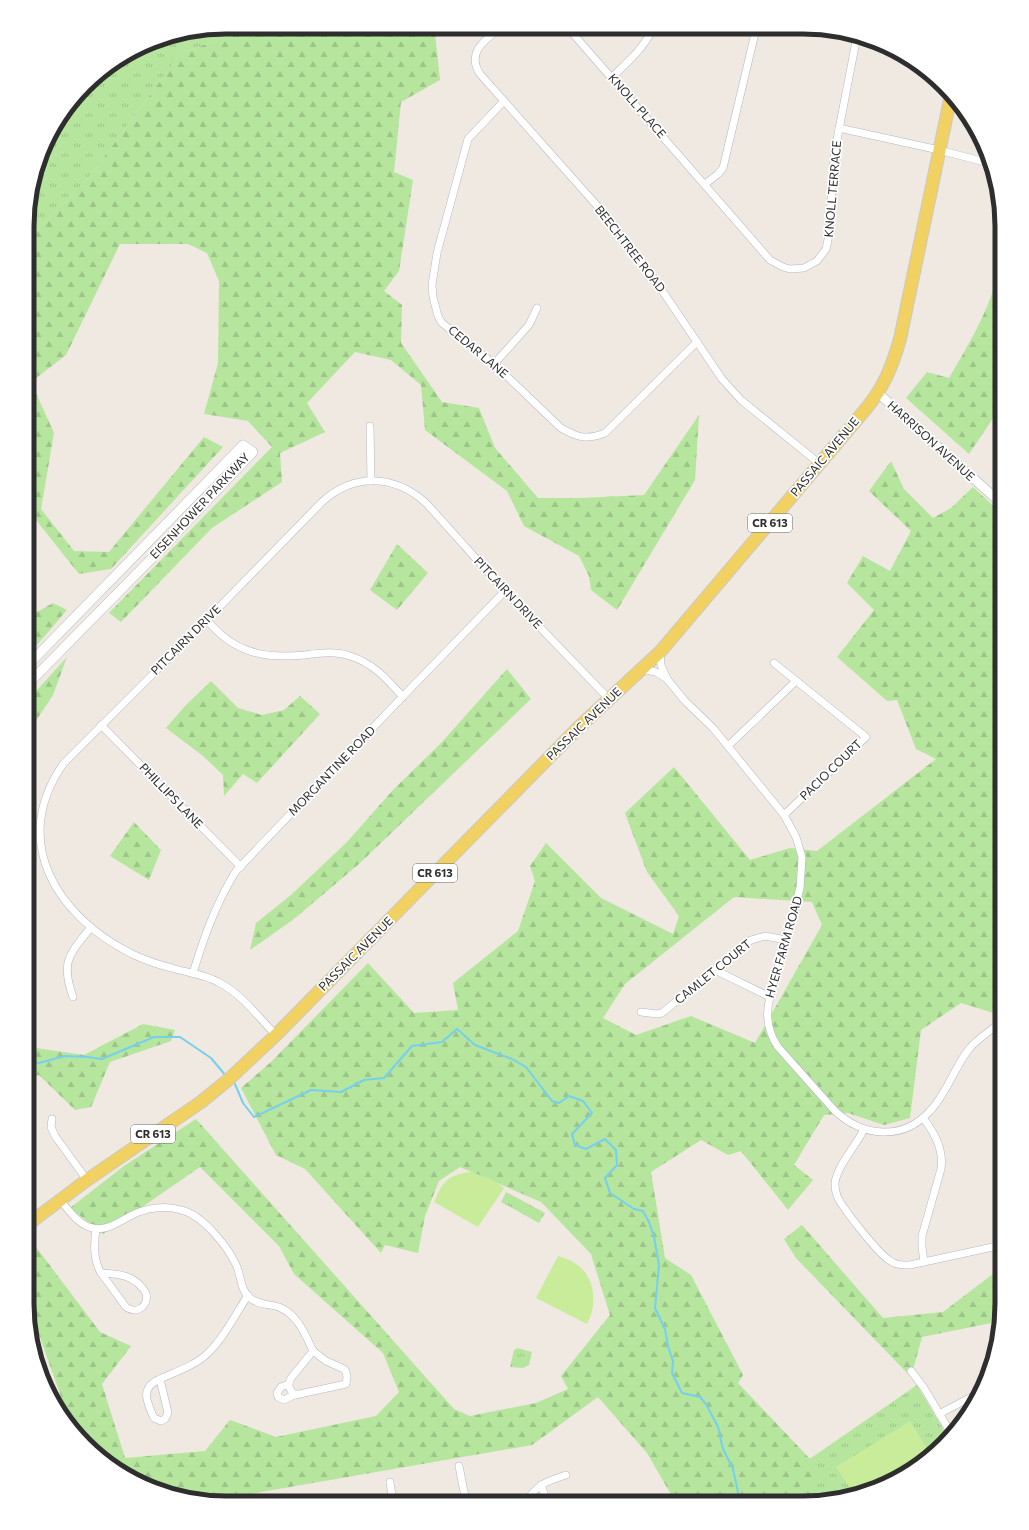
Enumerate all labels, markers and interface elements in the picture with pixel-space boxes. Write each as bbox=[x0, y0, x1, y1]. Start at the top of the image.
street label: KNOLL PLACE bbox=[606, 70, 669, 140]
street label: KNOLL TERRACE bbox=[821, 140, 843, 238]
street label: BEECHTREE ROAD bbox=[593, 202, 669, 295]
street label: CEDAR LANE bbox=[446, 322, 511, 380]
street label: HARRISON AVENUE bbox=[885, 397, 978, 483]
street label: PASSAIC AVENUE bbox=[787, 414, 861, 499]
street label: EISENHOWER PARKWAY bbox=[147, 449, 252, 561]
road number: CR 613 bbox=[748, 514, 792, 532]
street label: PITCAIRN DRIVE bbox=[472, 554, 546, 631]
street label: PITCAIRN DRIVE bbox=[147, 601, 223, 677]
street label: PASSAIC AVENUE bbox=[543, 684, 624, 763]
street label: MORGANTINE ROAD bbox=[285, 723, 378, 818]
street label: PACIO COURT bbox=[796, 736, 864, 802]
street label: PHILLIPS LANE bbox=[137, 760, 206, 831]
road number: CR 613 bbox=[413, 864, 457, 882]
street label: HYER FARM ROAD bbox=[762, 894, 804, 999]
street label: PASSAIC AVENUE bbox=[315, 913, 395, 993]
street label: CAMLET COURT bbox=[671, 936, 754, 1006]
road number: CR 613 bbox=[131, 1125, 175, 1143]

